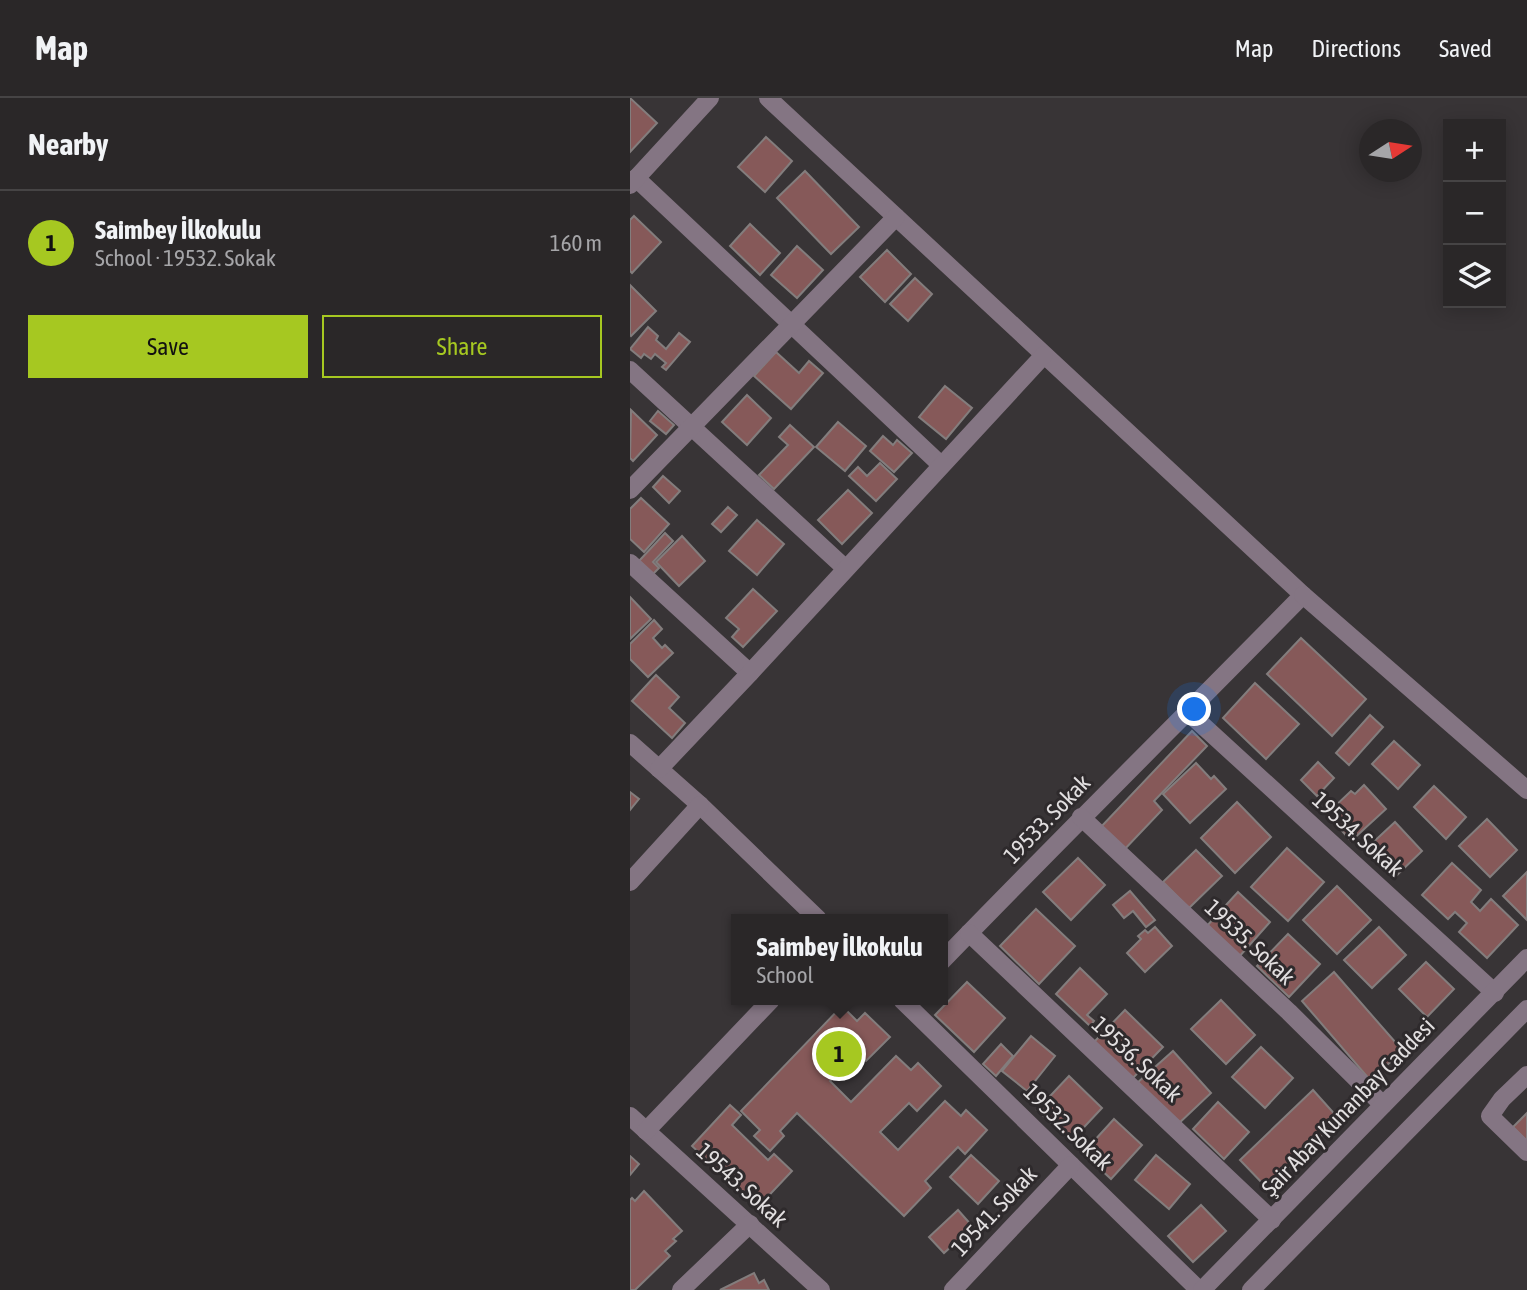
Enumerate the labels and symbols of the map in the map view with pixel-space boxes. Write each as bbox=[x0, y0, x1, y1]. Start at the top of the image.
north arrow bbox=[1359, 119, 1422, 182]
your location bbox=[1177, 692, 1211, 726]
street label: 19533. Sokak bbox=[999, 769, 1095, 869]
street label: 19534. Sokak bbox=[1307, 787, 1409, 881]
street label: 19535. Sokak bbox=[1200, 894, 1300, 990]
street label: 19536. Sokak bbox=[1087, 1011, 1187, 1107]
street label: Şair Abay Kunanbay Caddesi bbox=[1256, 1013, 1440, 1201]
pin: 1 bbox=[816, 1028, 862, 1080]
street label: 19532. Sokak bbox=[1018, 1079, 1118, 1175]
street label: 19543. Sokak bbox=[691, 1138, 793, 1232]
street label: 19541. Sokak bbox=[946, 1161, 1042, 1261]

